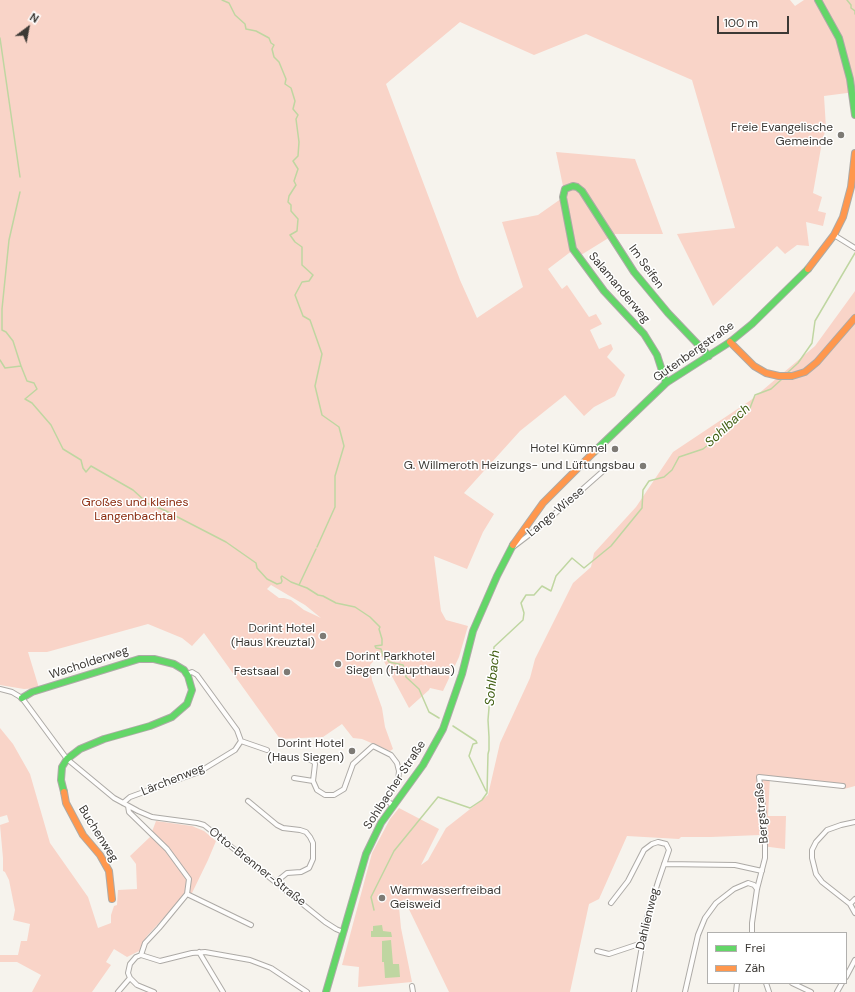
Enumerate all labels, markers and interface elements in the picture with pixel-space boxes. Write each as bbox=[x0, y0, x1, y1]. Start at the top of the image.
north arrow bbox=[8, 8, 48, 48]
scale bar bbox=[719, 8, 791, 34]
text: N bbox=[27, 10, 41, 26]
text: 100 m bbox=[724, 15, 758, 31]
place label: Freie Evangelische Gemeinde bbox=[731, 121, 833, 149]
marker: Freie Evangelische Gemeinde bbox=[836, 130, 846, 140]
street label: Im Seifen bbox=[625, 242, 667, 292]
street label: Salamanderweg bbox=[585, 250, 653, 326]
street label: Gutenbergstraße bbox=[651, 319, 737, 385]
water label: Sohlbach bbox=[702, 401, 754, 451]
place label: Hotel Kümmel bbox=[530, 442, 607, 456]
marker: Hotel Kümmel bbox=[610, 444, 620, 454]
place label: G. Willmeroth Heizungs- und Lüftungsbau bbox=[404, 459, 635, 473]
marker: G. Willmeroth Heizungs- und Lüftungsbau bbox=[638, 461, 648, 471]
street label: Lange Wiese bbox=[524, 484, 588, 540]
park label: Großes und kleines Langenbachtal bbox=[82, 496, 188, 524]
place label: Dorint Hotel (Haus Kreuztal) bbox=[231, 622, 315, 650]
marker: Dorint Hotel (Haus Kreuztal) bbox=[318, 631, 328, 641]
street label: Wacholderweg bbox=[48, 643, 130, 683]
water label: Sohlbach bbox=[482, 649, 504, 707]
place label: Dorint Parkhotel Siegen (Haupthaus) bbox=[346, 650, 455, 678]
marker: Dorint Parkhotel Siegen (Haupthaus) bbox=[333, 659, 343, 669]
place label: Festsaal bbox=[234, 665, 279, 679]
marker: Festsaal bbox=[282, 667, 292, 677]
place label: Dorint Hotel (Haus Siegen) bbox=[267, 737, 344, 765]
street label: Sohlbacher Straße bbox=[361, 738, 429, 832]
marker: Dorint Hotel (Haus Siegen) bbox=[347, 746, 357, 756]
street label: Lärchenweg bbox=[139, 761, 207, 799]
street label: Bergstraße bbox=[752, 782, 772, 844]
street label: Buchenweg bbox=[75, 803, 121, 865]
street label: Otto-Brenner-Straße bbox=[206, 825, 308, 909]
place label: Warmwasserfreibad Geisweid bbox=[390, 884, 501, 912]
street label: Dahlienweg bbox=[633, 887, 663, 951]
marker: Warmwasserfreibad Geisweid bbox=[377, 893, 387, 903]
legend bbox=[707, 932, 847, 984]
text: Frei bbox=[745, 940, 765, 956]
text: Zäh bbox=[745, 960, 765, 976]

